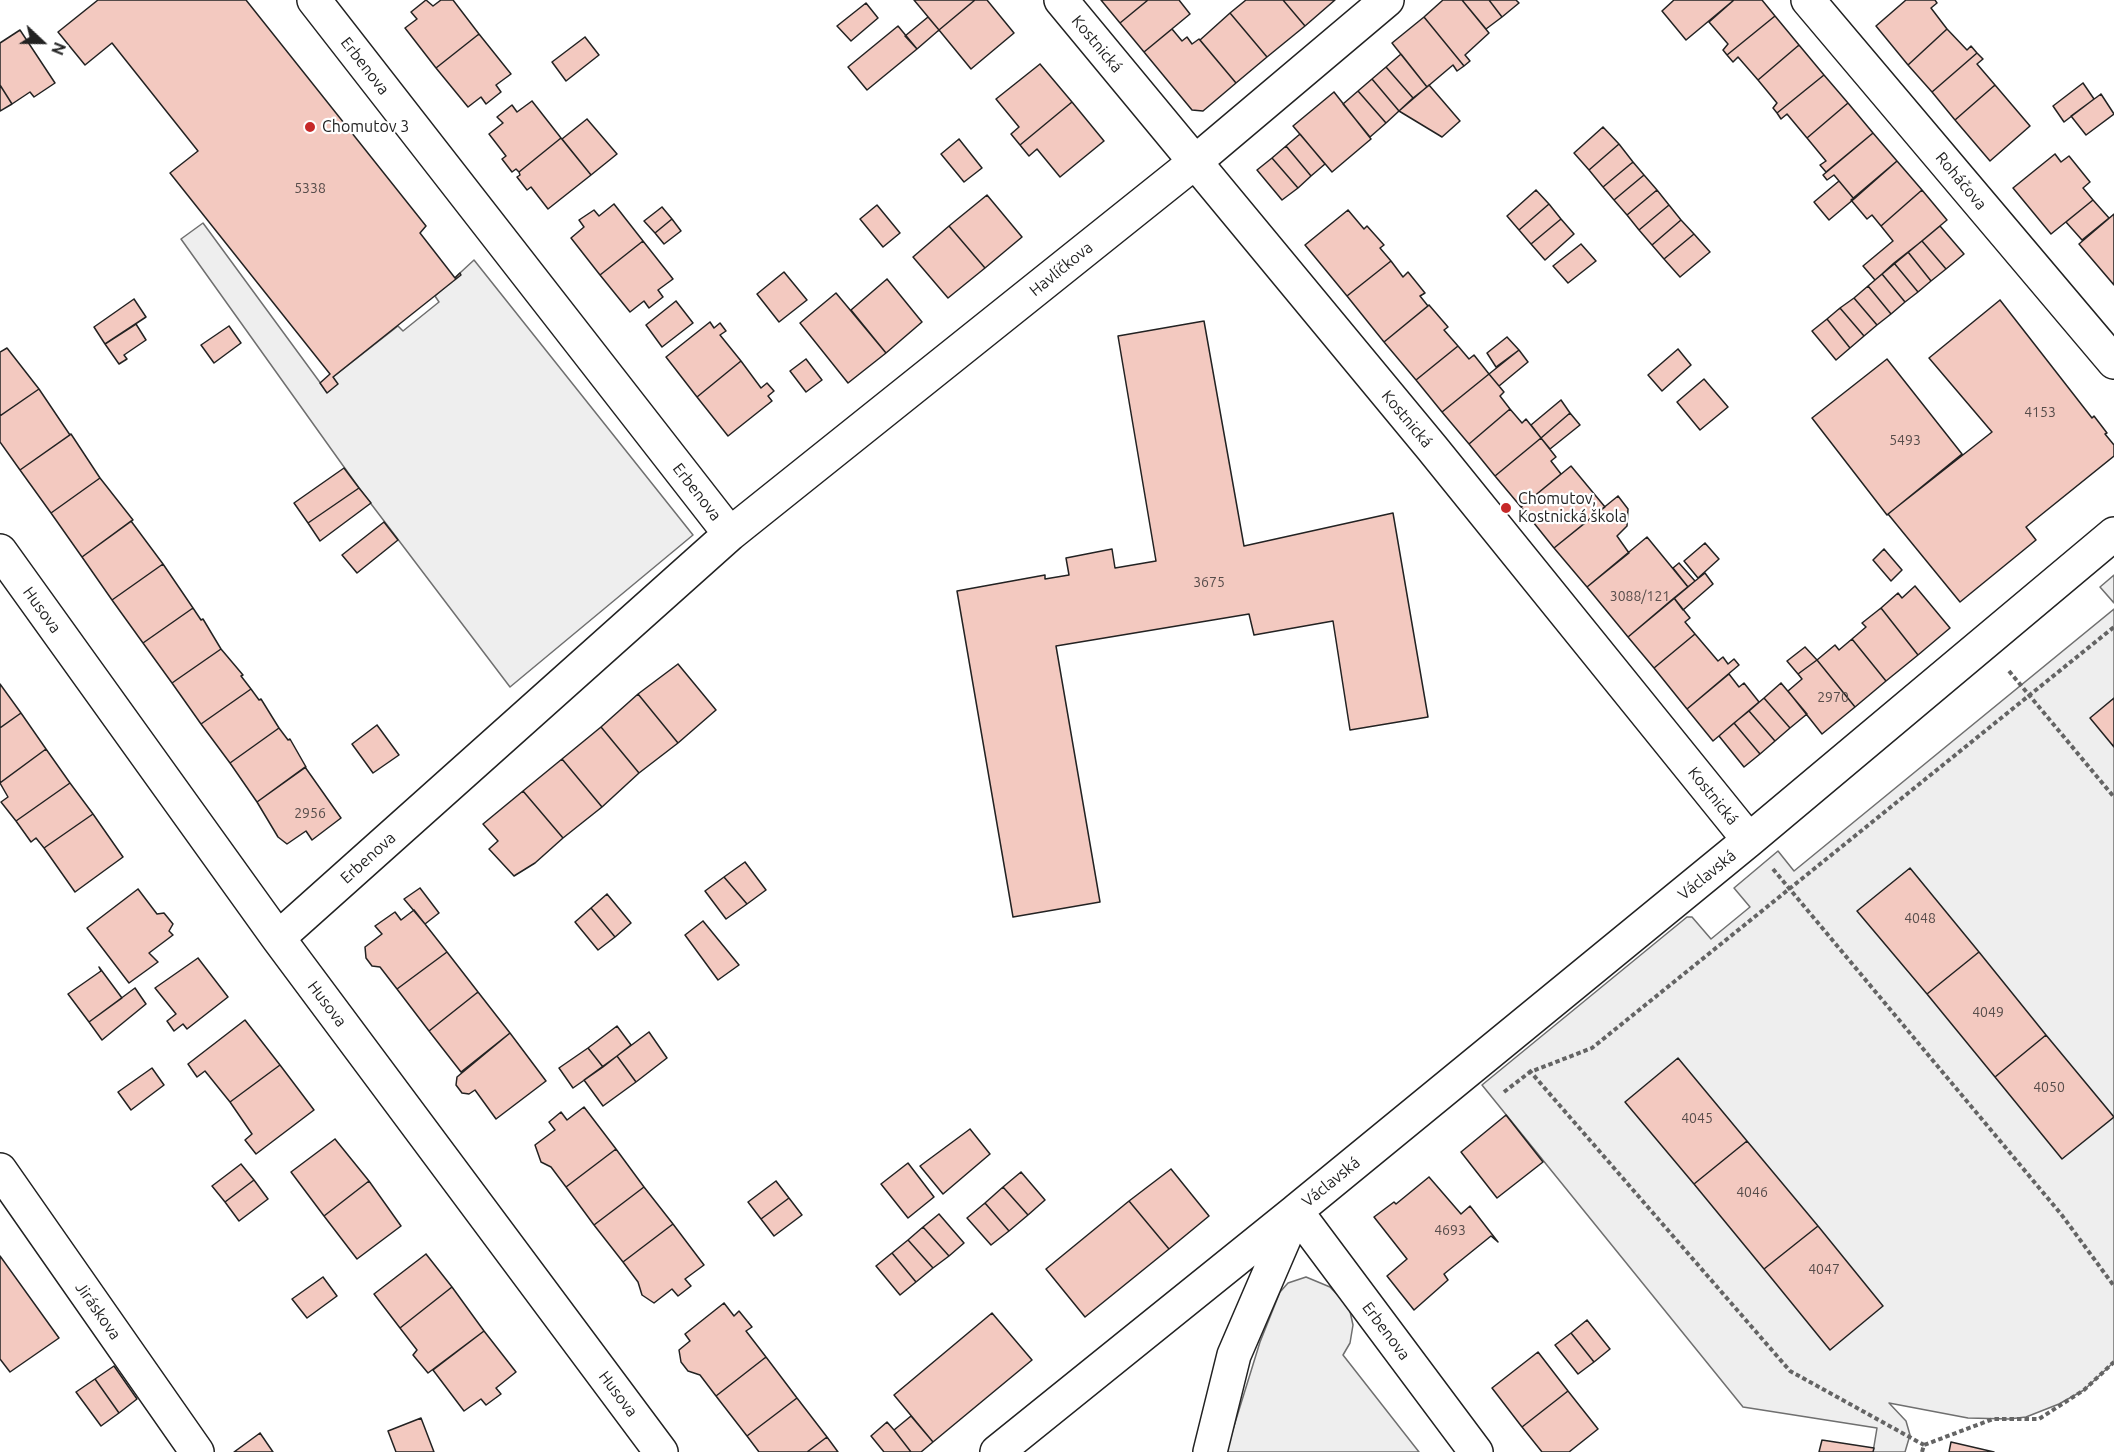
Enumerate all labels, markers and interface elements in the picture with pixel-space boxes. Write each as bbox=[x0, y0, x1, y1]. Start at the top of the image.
street label: Kostnická bbox=[1068, 11, 1126, 77]
north arrow bbox=[12, 12, 72, 72]
street label: Erbenova bbox=[337, 33, 393, 99]
text: N bbox=[48, 40, 69, 58]
place label: Chomutov 3 bbox=[322, 117, 409, 137]
marker: Chomutov 3 bbox=[303, 120, 317, 134]
street label: Roháčova bbox=[1931, 148, 1991, 214]
house number: 5338 bbox=[294, 180, 326, 196]
street label: Havlíčkova bbox=[1026, 238, 1096, 300]
street label: Kostnická bbox=[1378, 386, 1436, 452]
house number: 4153 bbox=[2024, 404, 2056, 420]
house number: 5493 bbox=[1889, 432, 1921, 448]
street label: Erbenova bbox=[669, 459, 725, 525]
place label: Chomutov, Kostnická škola bbox=[1518, 489, 1627, 527]
marker: Chomutov, Kostnická škola bbox=[1499, 501, 1513, 515]
house number: 3675 bbox=[1193, 574, 1225, 590]
street label: Husova bbox=[19, 583, 65, 637]
house number: 3088/121 bbox=[1610, 588, 1670, 604]
house number: 2970 bbox=[1817, 689, 1849, 705]
street label: Kostnická bbox=[1684, 763, 1742, 829]
house number: 2956 bbox=[294, 805, 326, 821]
street label: Erbenova bbox=[336, 828, 400, 888]
street label: Václavská bbox=[1674, 846, 1740, 904]
house number: 4048 bbox=[1904, 910, 1936, 926]
street label: Husova bbox=[304, 977, 350, 1031]
house number: 4049 bbox=[1972, 1004, 2004, 1020]
house number: 4050 bbox=[2033, 1079, 2065, 1095]
house number: 4045 bbox=[1681, 1110, 1713, 1126]
street label: Václavská bbox=[1298, 1153, 1364, 1211]
house number: 4046 bbox=[1736, 1184, 1768, 1200]
house number: 4693 bbox=[1434, 1222, 1466, 1238]
house number: 4047 bbox=[1808, 1261, 1840, 1277]
street label: Jiráskova bbox=[71, 1278, 125, 1344]
street label: Erbenova bbox=[1358, 1298, 1414, 1364]
street label: Husova bbox=[595, 1367, 641, 1421]

